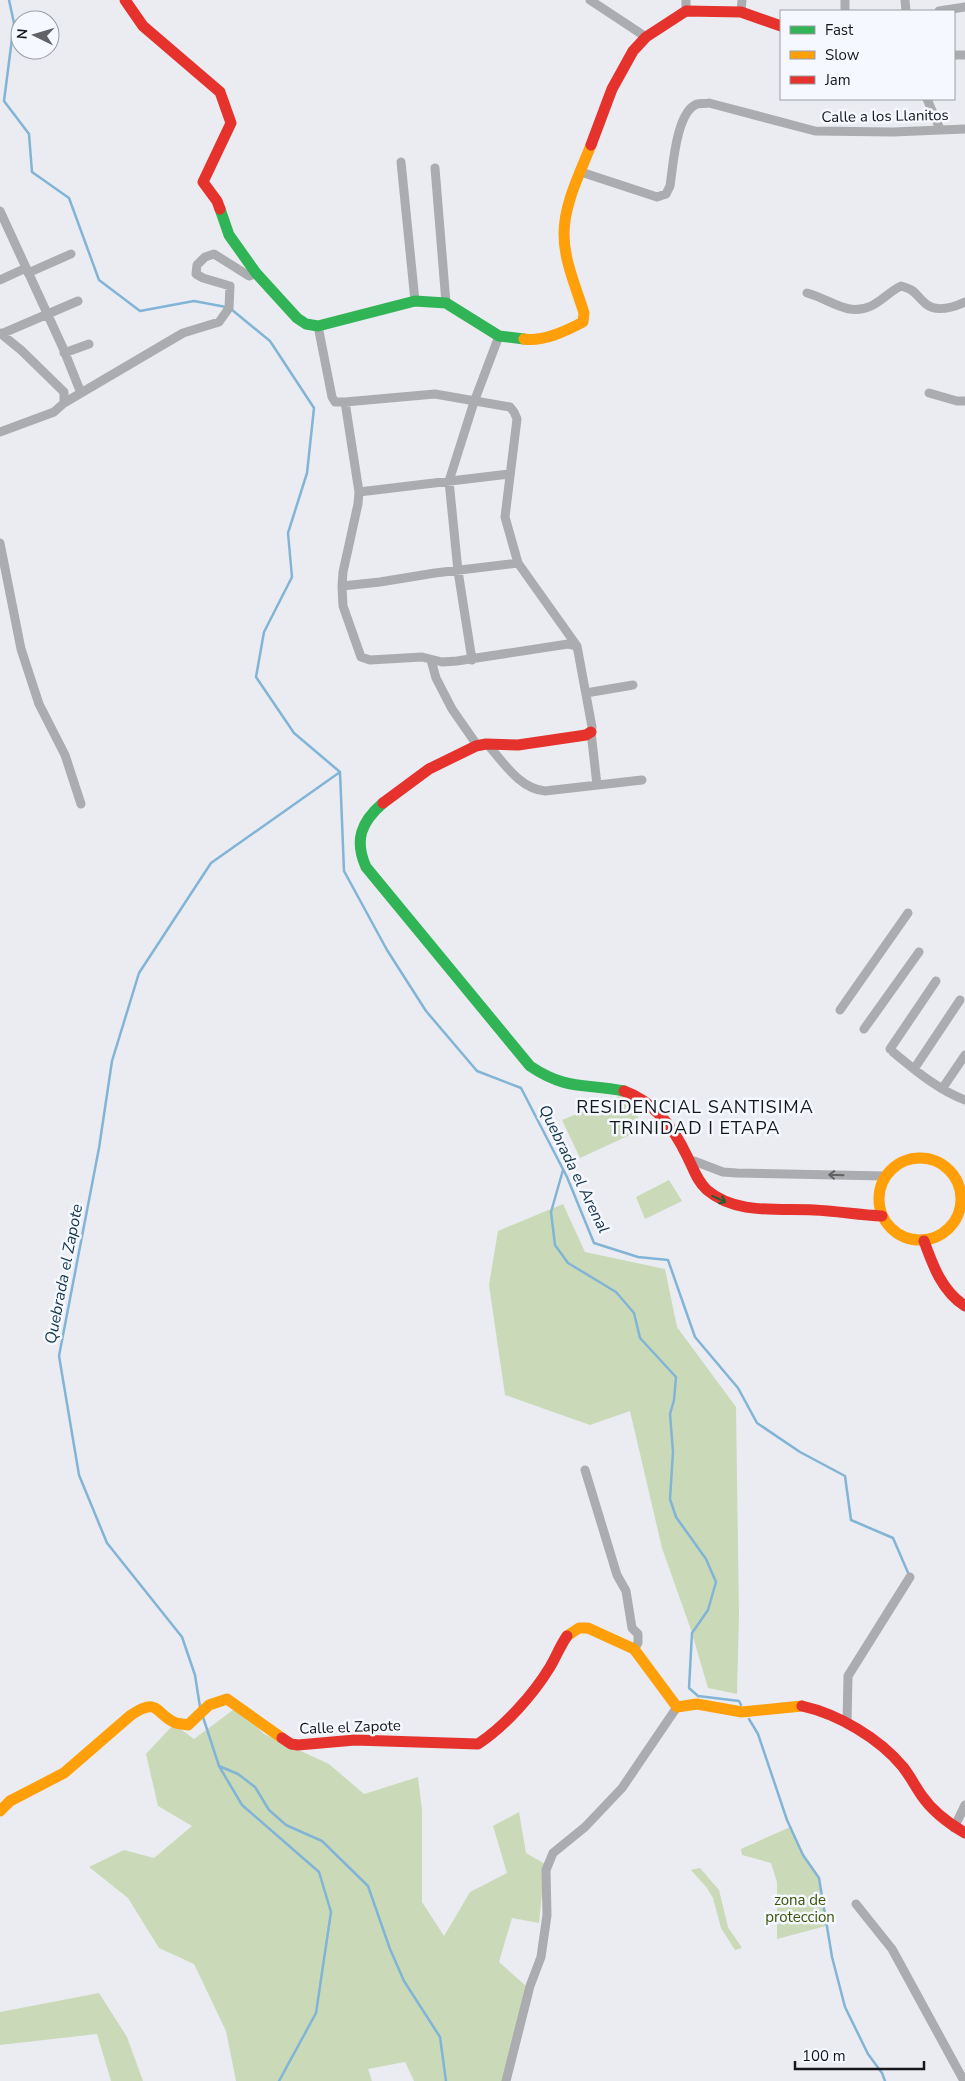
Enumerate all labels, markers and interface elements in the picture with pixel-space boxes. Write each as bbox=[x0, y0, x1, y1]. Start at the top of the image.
north arrow bbox=[10, 10, 60, 60]
legend bbox=[780, 10, 955, 100]
text: Fast bbox=[825, 20, 854, 40]
text: N bbox=[13, 28, 32, 40]
text: Slow bbox=[825, 45, 860, 65]
text: Jam bbox=[824, 70, 851, 90]
street label: Calle a los Llanitos bbox=[821, 105, 949, 127]
district label: RESIDENCIAL SANTISIMA TRINIDAD I ETAPA bbox=[576, 1095, 814, 1140]
water label: Quebrada el Arenal bbox=[533, 1101, 615, 1237]
one-way arrow bbox=[829, 1170, 845, 1180]
one-way arrow bbox=[711, 1194, 726, 1204]
water label: Quebrada el Zapote bbox=[40, 1202, 88, 1346]
street label: Calle el Zapote bbox=[299, 1715, 401, 1739]
park label: zona de proteccion bbox=[765, 1890, 835, 1927]
scale bar bbox=[795, 2038, 924, 2070]
text: 100 m bbox=[802, 2046, 846, 2066]

